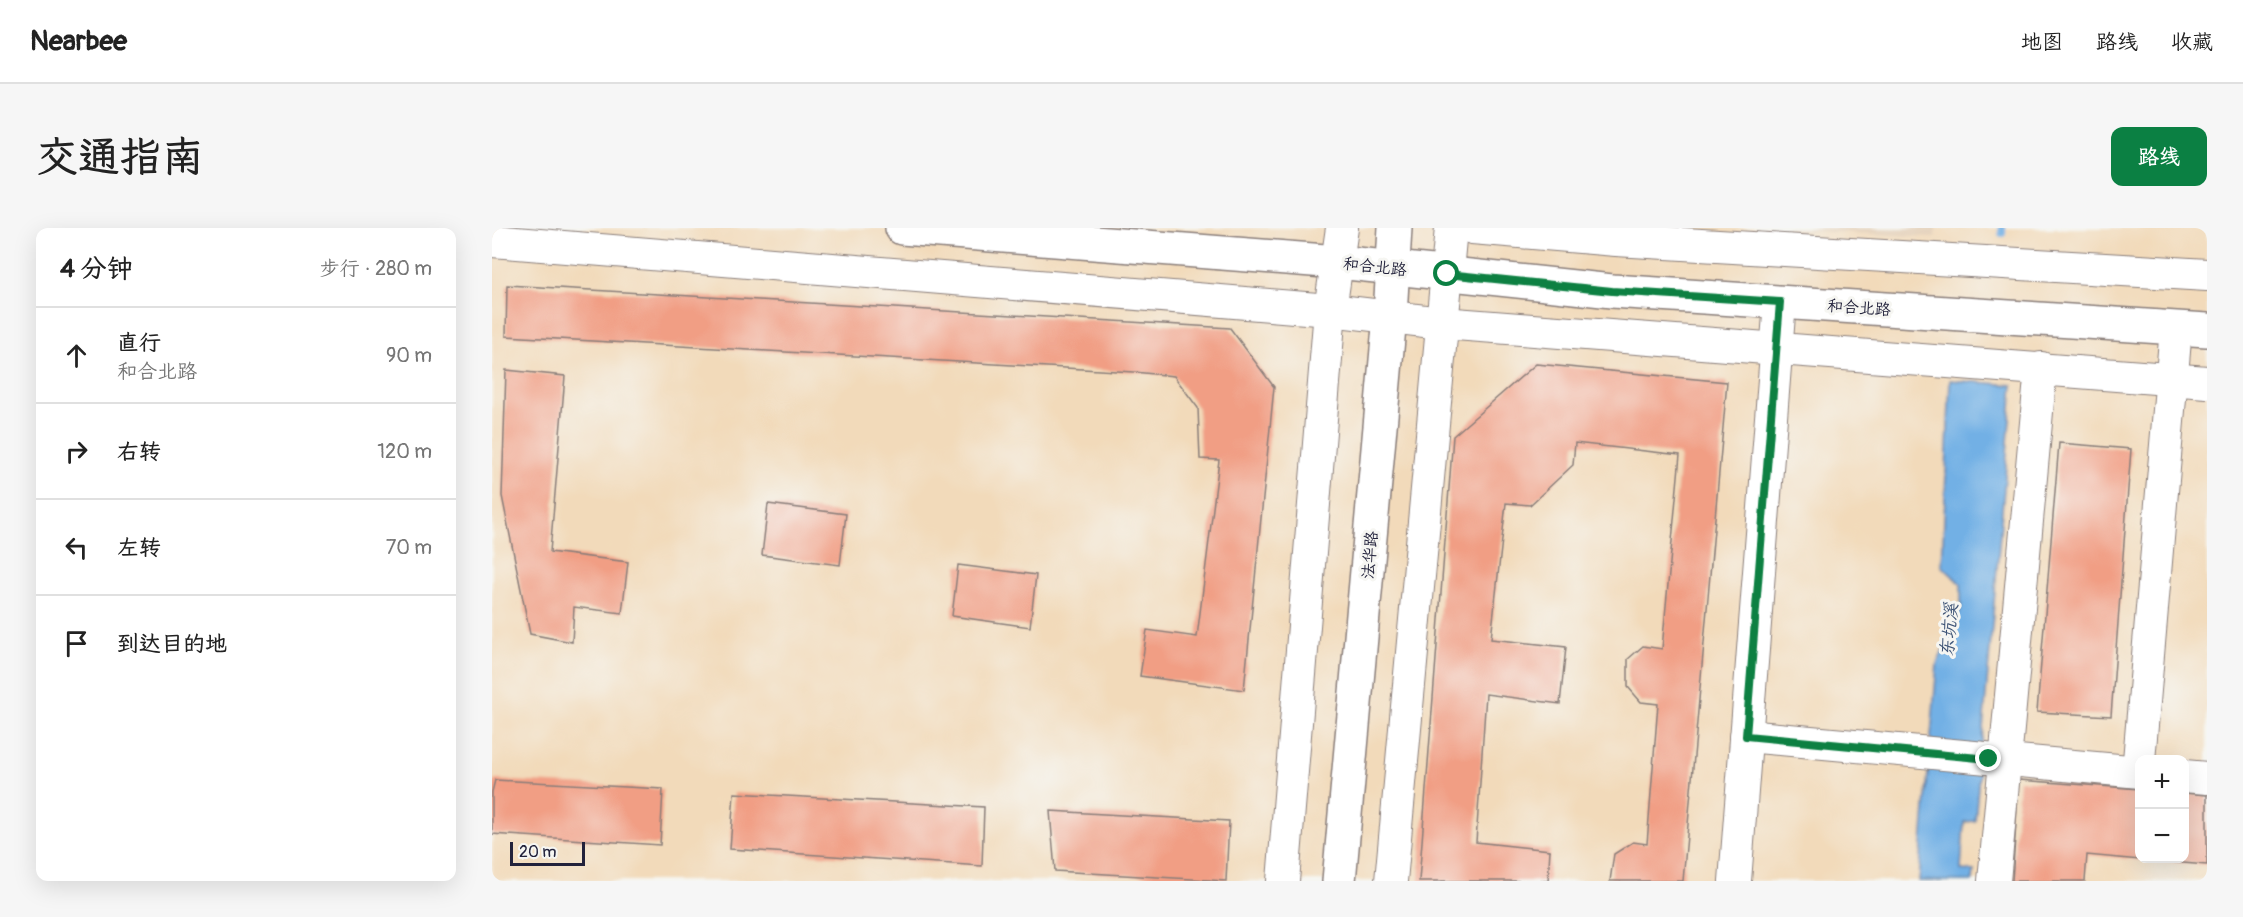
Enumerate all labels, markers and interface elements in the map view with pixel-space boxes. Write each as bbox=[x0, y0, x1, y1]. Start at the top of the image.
text: Nearbee bbox=[30, 24, 127, 59]
text: 地图 bbox=[2021, 29, 2063, 56]
text: 路线 bbox=[2096, 29, 2138, 56]
text: 收藏 bbox=[2171, 29, 2213, 56]
button: 路线 bbox=[2111, 127, 2207, 186]
text: 交通指南 bbox=[36, 132, 204, 184]
text: 4 分钟 bbox=[60, 253, 133, 285]
street label: 和合北路 bbox=[1342, 254, 1408, 280]
text: 步行 · 280 m bbox=[320, 256, 432, 281]
route start bbox=[1433, 260, 1459, 286]
street label: 和合北路 bbox=[1826, 296, 1892, 320]
text: 直行 bbox=[117, 329, 161, 357]
icon: ahead bbox=[60, 339, 93, 372]
text: 90 m bbox=[386, 343, 432, 368]
text: 和合北路 bbox=[117, 359, 197, 384]
icon: right bbox=[60, 435, 93, 468]
text: 右转 bbox=[117, 438, 161, 466]
text: 120 m bbox=[377, 439, 432, 464]
street label: 法华路 bbox=[1358, 530, 1382, 580]
icon: left bbox=[60, 531, 93, 564]
text: 左转 bbox=[117, 534, 161, 562]
text: 70 m bbox=[386, 535, 432, 560]
water label: 东坑溪 bbox=[1936, 601, 1963, 658]
icon: arrive bbox=[60, 627, 93, 660]
text: 到达目的地 bbox=[117, 630, 227, 658]
route end bbox=[1975, 745, 2001, 771]
map controls bbox=[2135, 755, 2189, 863]
button: + bbox=[2135, 755, 2189, 809]
button: − bbox=[2135, 809, 2189, 863]
scale bar bbox=[510, 839, 585, 866]
text: 20 m bbox=[519, 842, 557, 862]

